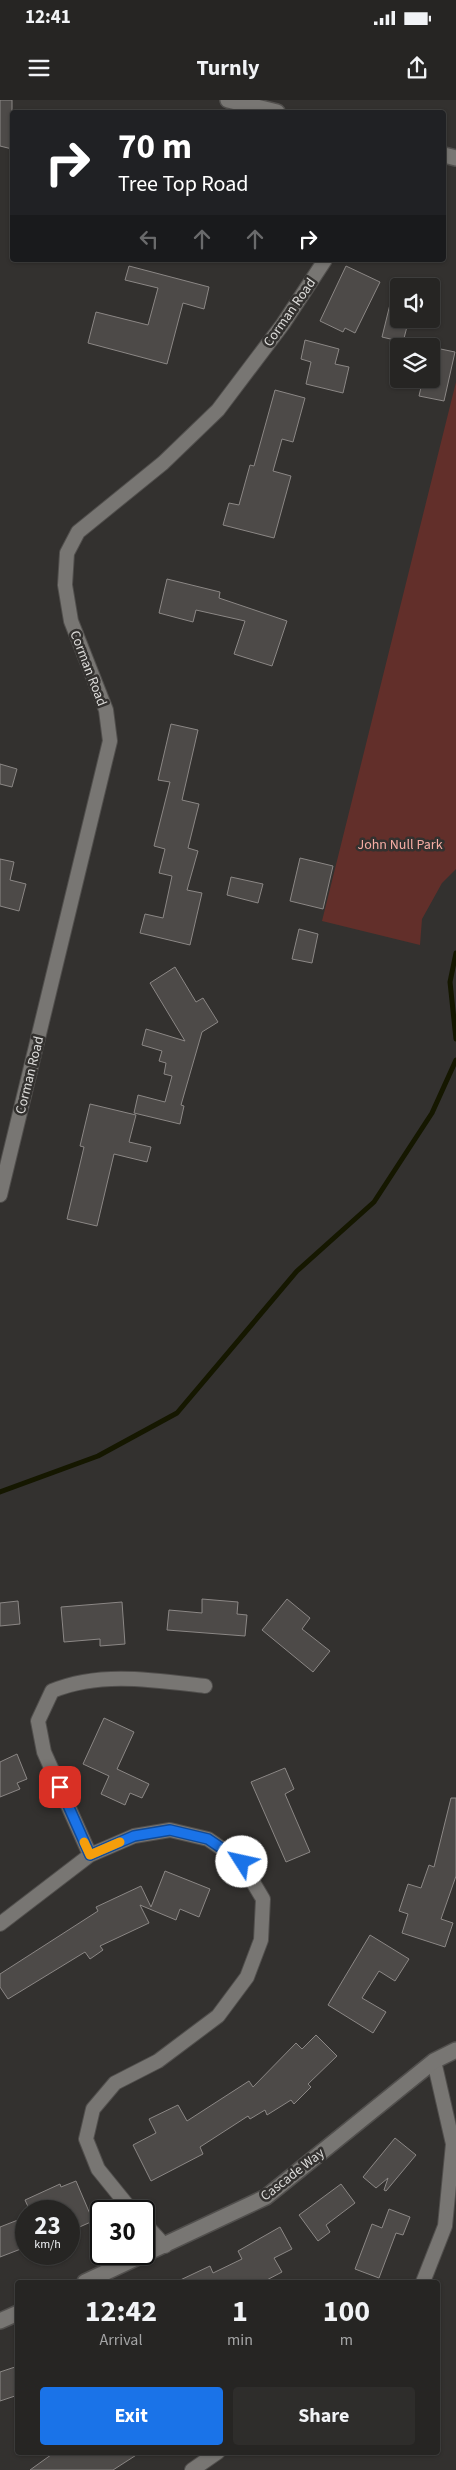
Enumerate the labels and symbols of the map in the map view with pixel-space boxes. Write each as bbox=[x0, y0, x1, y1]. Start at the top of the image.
street label: Corman Road bbox=[259, 274, 321, 351]
street label: Corman Road bbox=[64, 628, 112, 709]
park label: John Null Park bbox=[357, 835, 443, 855]
street label: Corman Road bbox=[11, 1034, 49, 1116]
pin bbox=[39, 1766, 81, 1808]
position arrow bbox=[215, 1835, 267, 1887]
street label: Cascade Way bbox=[256, 2143, 329, 2206]
speed limit sign: 30 bbox=[90, 2200, 155, 2265]

